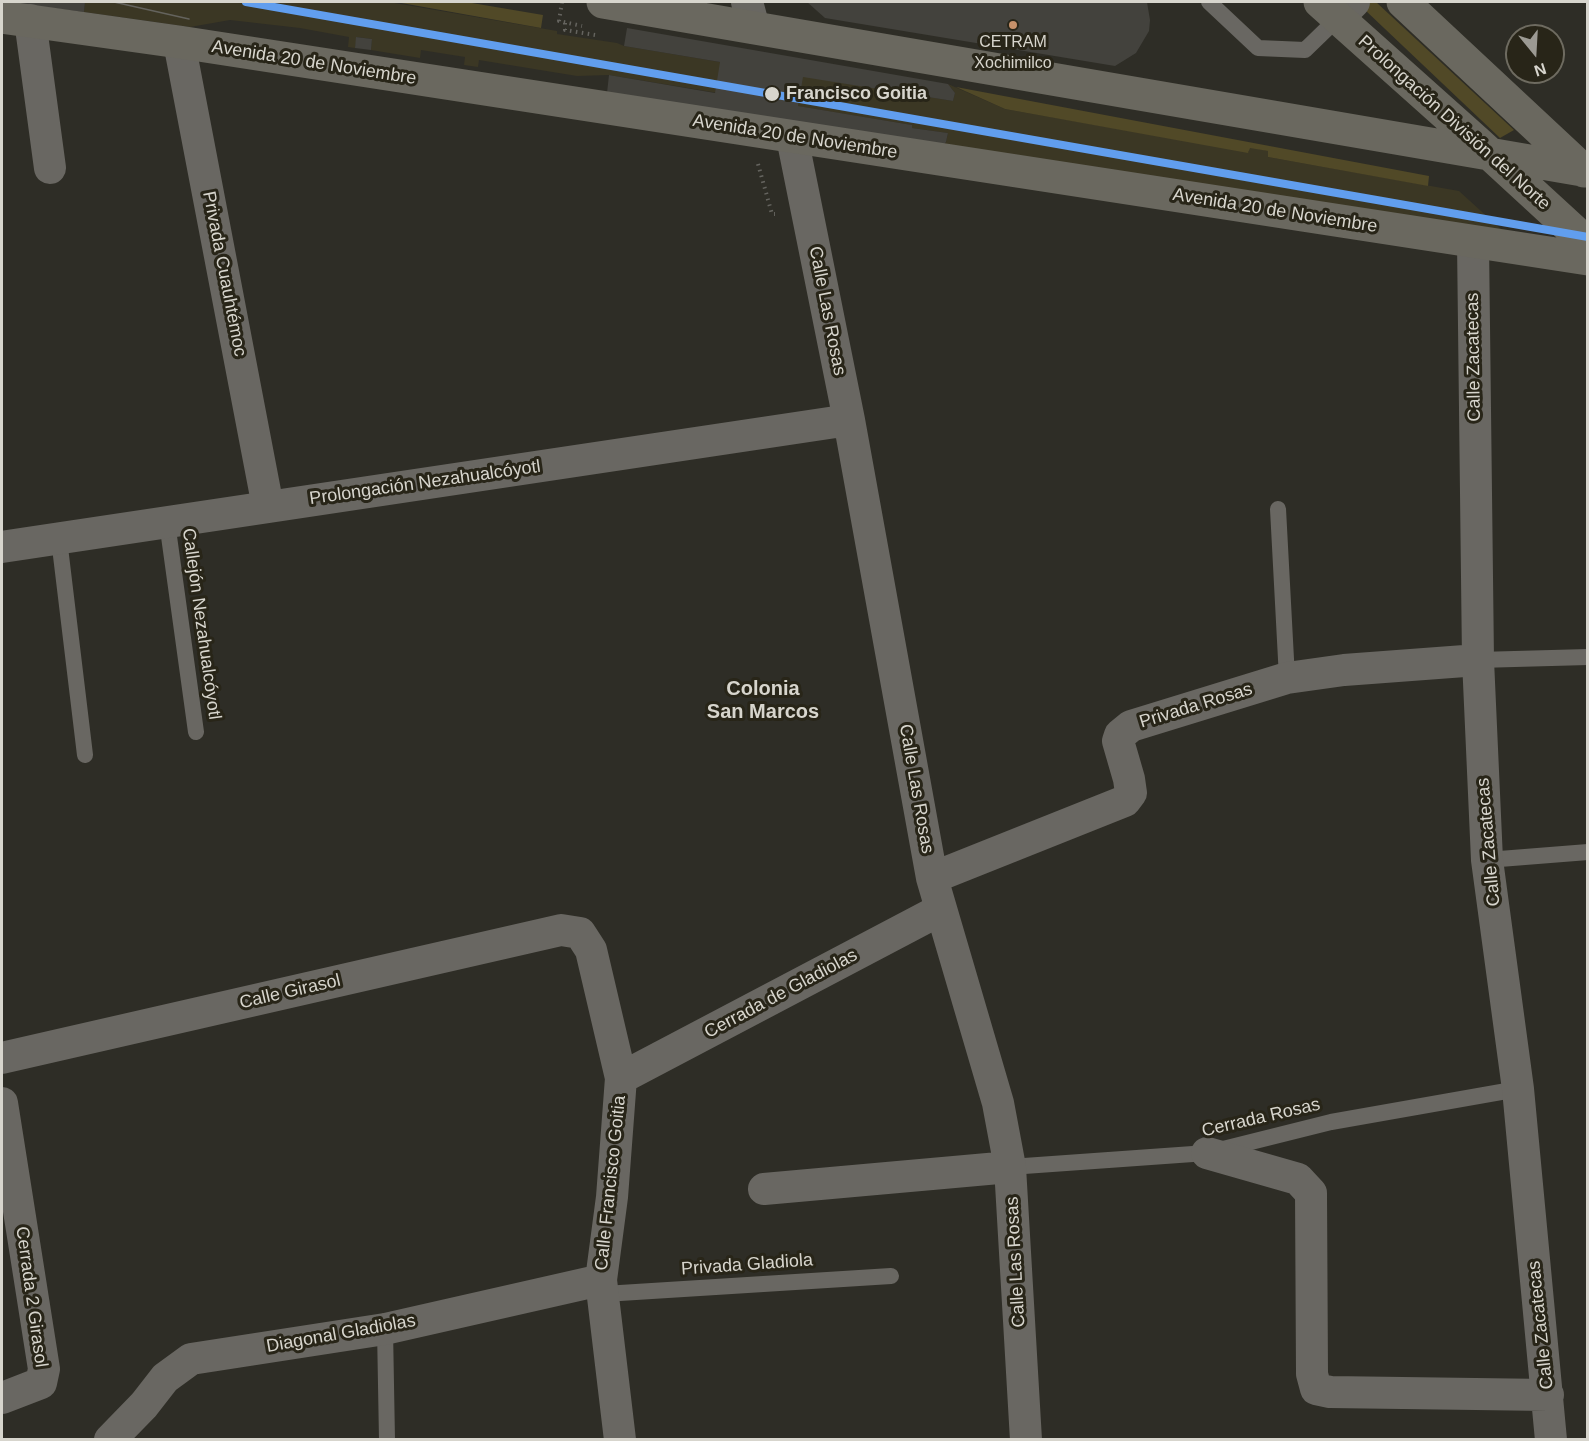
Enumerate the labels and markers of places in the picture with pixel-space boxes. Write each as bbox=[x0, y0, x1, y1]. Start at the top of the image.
marker: CETRAM Xochimilco bbox=[1007, 19, 1019, 31]
place label: CETRAM Xochimilco bbox=[974, 33, 1052, 71]
place label: Francisco Goitia bbox=[786, 83, 927, 105]
marker: Francisco Goitia bbox=[763, 85, 781, 103]

